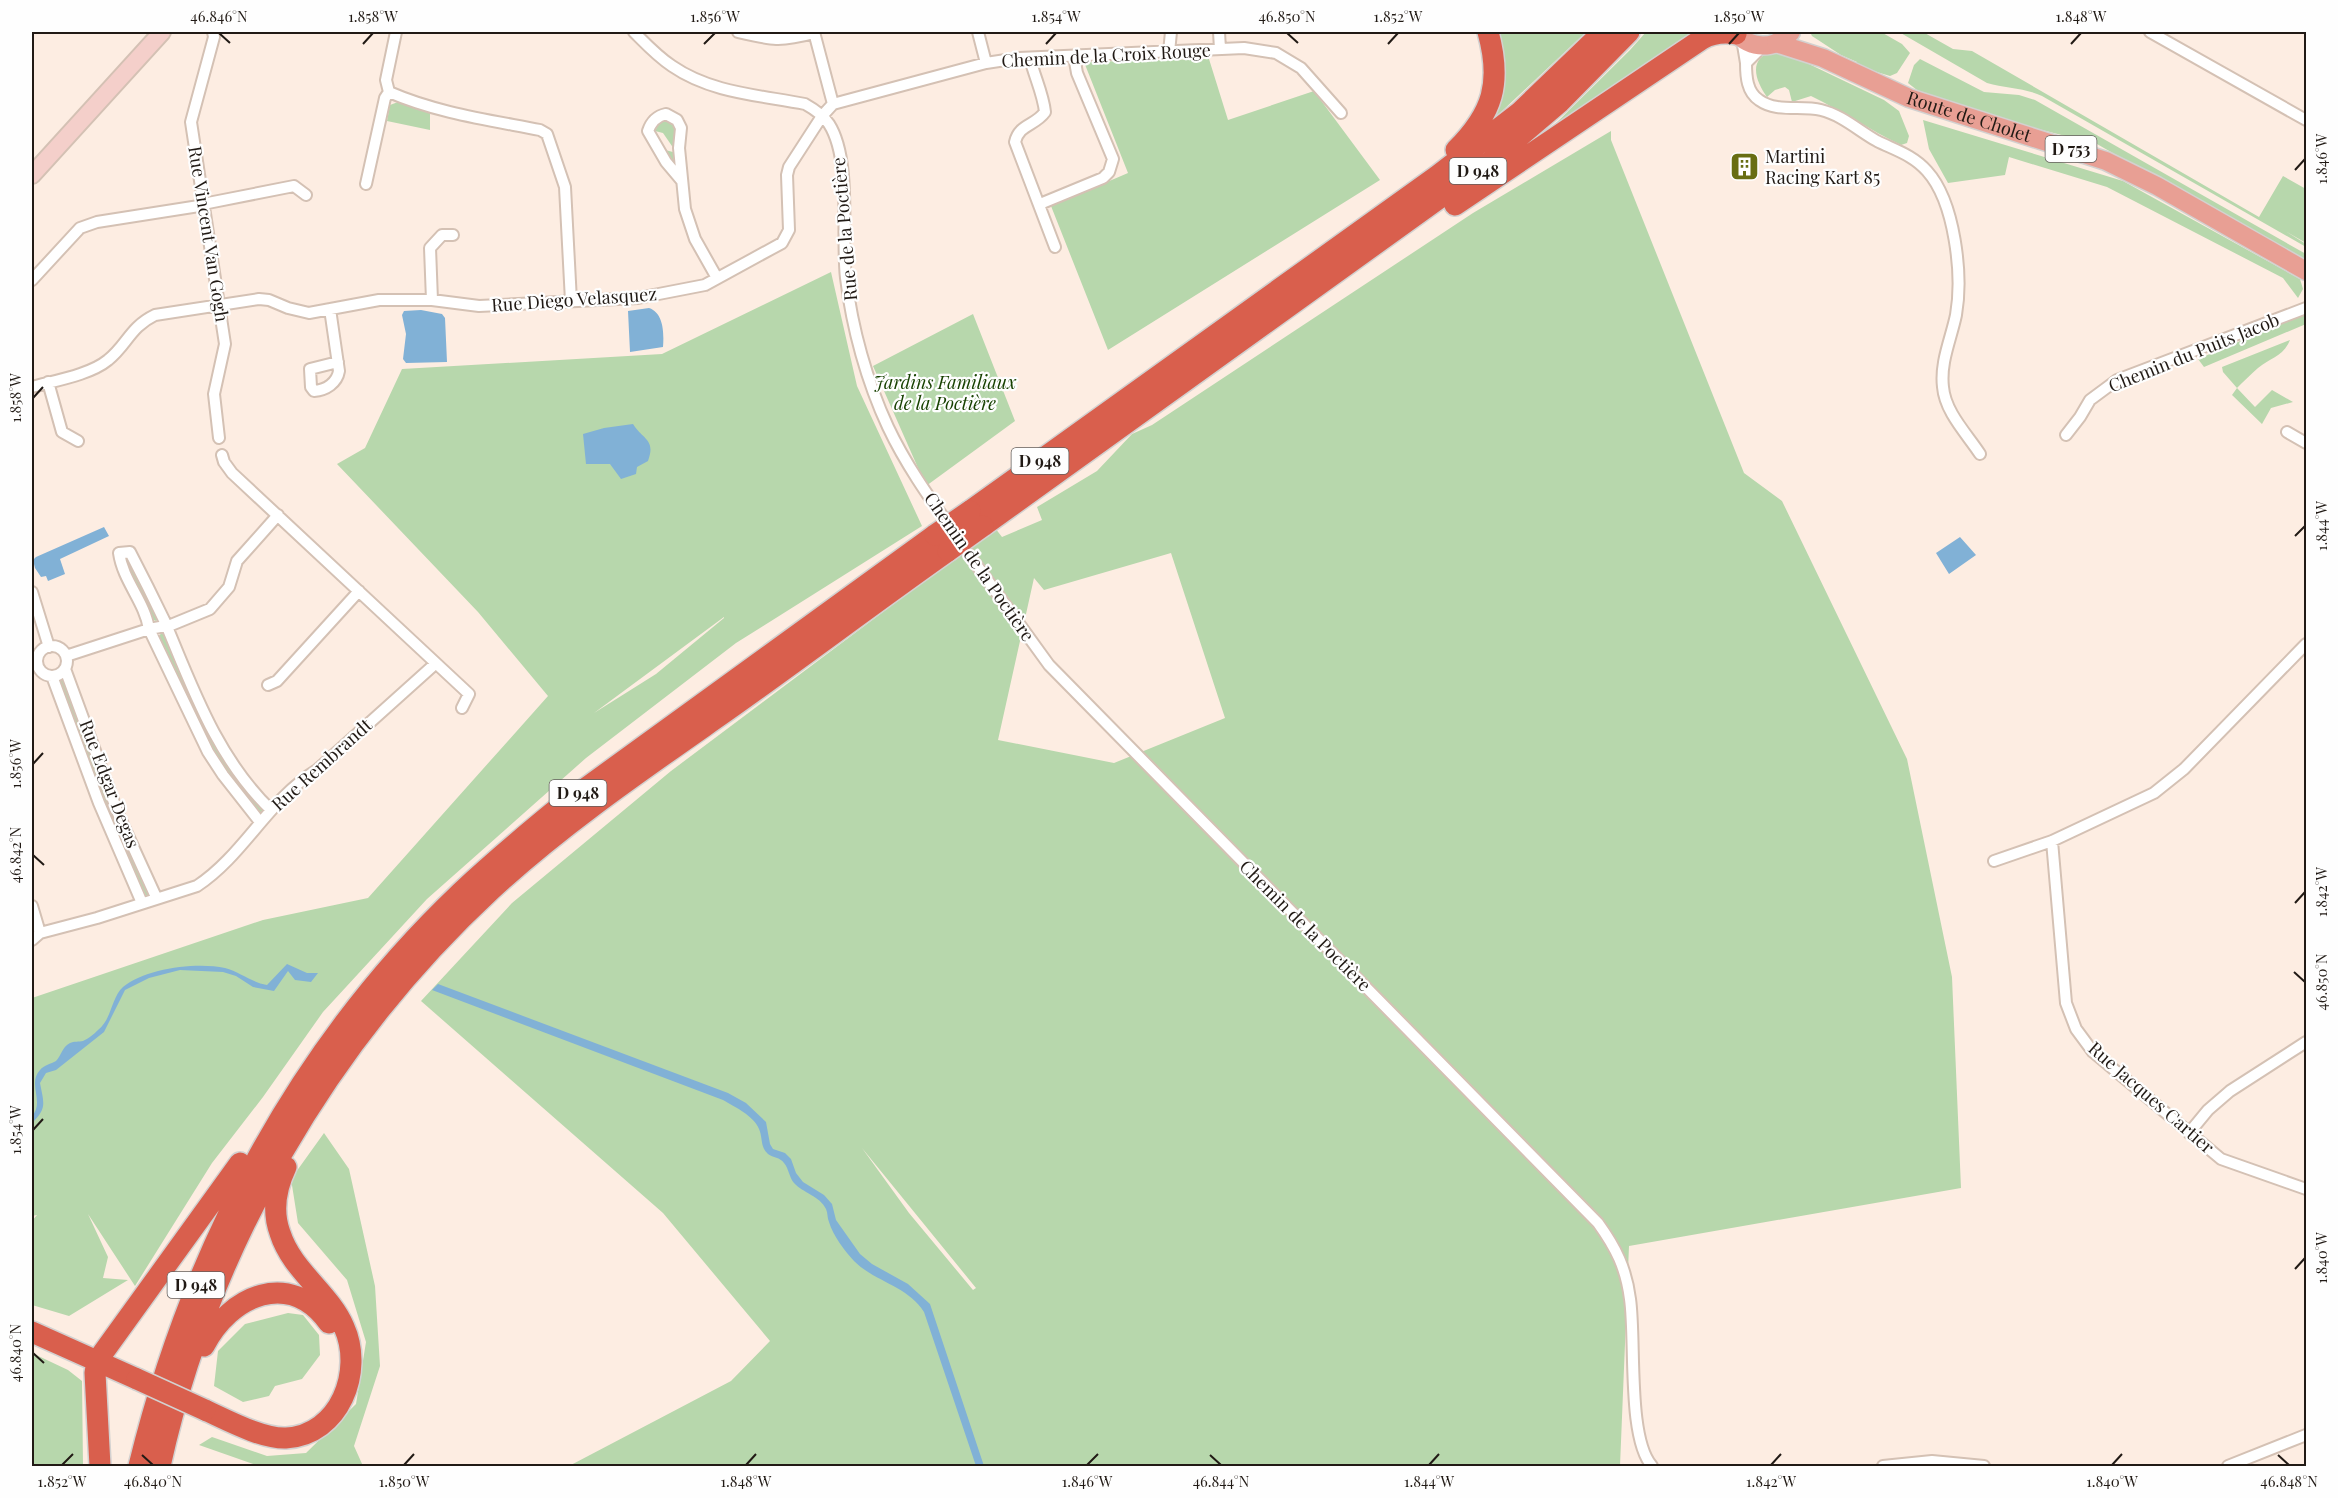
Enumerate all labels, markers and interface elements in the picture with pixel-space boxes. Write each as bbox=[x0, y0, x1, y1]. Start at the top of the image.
text: 46.846°N bbox=[190, 6, 248, 26]
text: 1.858°W bbox=[348, 6, 398, 26]
text: 1.856°W bbox=[690, 6, 740, 26]
text: 1.854°W bbox=[1032, 6, 1081, 26]
text: 46.850°N bbox=[1258, 6, 1316, 26]
text: 1.852°W bbox=[1374, 6, 1423, 26]
text: 1.850°W bbox=[1714, 6, 1765, 26]
text: 1.848°W bbox=[2056, 6, 2107, 26]
street label: Chemin de la Croix Rouge bbox=[1001, 38, 1211, 72]
street label: Route de Cholet bbox=[1904, 85, 2035, 147]
text: 1.846°W bbox=[2311, 133, 2331, 184]
road number: D 753 bbox=[2046, 136, 2096, 162]
street label: Rue Vincent Van Gogh bbox=[183, 144, 235, 324]
place label: Martini Racing Kart 85 bbox=[1765, 144, 1880, 189]
building icon: Martini Racing Kart 85 bbox=[1728, 151, 1760, 183]
street label: Rue de la Poctière bbox=[826, 156, 862, 302]
road number: D 948 bbox=[1450, 158, 1506, 184]
street label: Rue Diego Velasquez bbox=[490, 281, 658, 317]
street label: Chemin du Puits Jacob bbox=[2105, 307, 2283, 397]
park label: Jardins Familiaux de la Poctière bbox=[874, 370, 1017, 415]
text: 1.858°W bbox=[5, 373, 25, 423]
road number: D 948 bbox=[1012, 448, 1068, 474]
street label: Chemin de la Poctière bbox=[919, 487, 1040, 646]
text: 1.844°W bbox=[2311, 501, 2331, 551]
street label: Rue Rembrandt bbox=[266, 712, 377, 816]
street label: Rue Edgar Degas bbox=[74, 716, 146, 851]
text: 1.856°W bbox=[5, 739, 25, 789]
road number: D 948 bbox=[550, 780, 606, 806]
text: 46.842°N bbox=[5, 826, 25, 883]
street label: Chemin de la Poctière bbox=[1235, 854, 1377, 996]
text: 1.842°W bbox=[2311, 867, 2331, 917]
text: 46.850°N bbox=[2311, 953, 2331, 1011]
street label: Rue Jacques Cartier bbox=[2084, 1036, 2220, 1159]
text: 1.854°W bbox=[5, 1105, 25, 1154]
text: 1.840°W bbox=[2311, 1232, 2331, 1284]
road number: D 948 bbox=[168, 1272, 224, 1298]
text: 46.840°N bbox=[5, 1323, 25, 1382]
text: 1.852°W bbox=[38, 1471, 87, 1491]
text: 46.840°N bbox=[124, 1471, 183, 1491]
text: 1.850°W bbox=[379, 1471, 430, 1491]
text: 1.848°W bbox=[721, 1471, 772, 1491]
text: 1.846°W bbox=[1062, 1471, 1113, 1491]
text: 46.844°N bbox=[1193, 1471, 1250, 1491]
text: 1.844°W bbox=[1404, 1471, 1454, 1491]
text: 1.842°W bbox=[1746, 1471, 1796, 1491]
text: 1.840°W bbox=[2086, 1471, 2138, 1491]
text: 46.848°N bbox=[2260, 1471, 2318, 1491]

